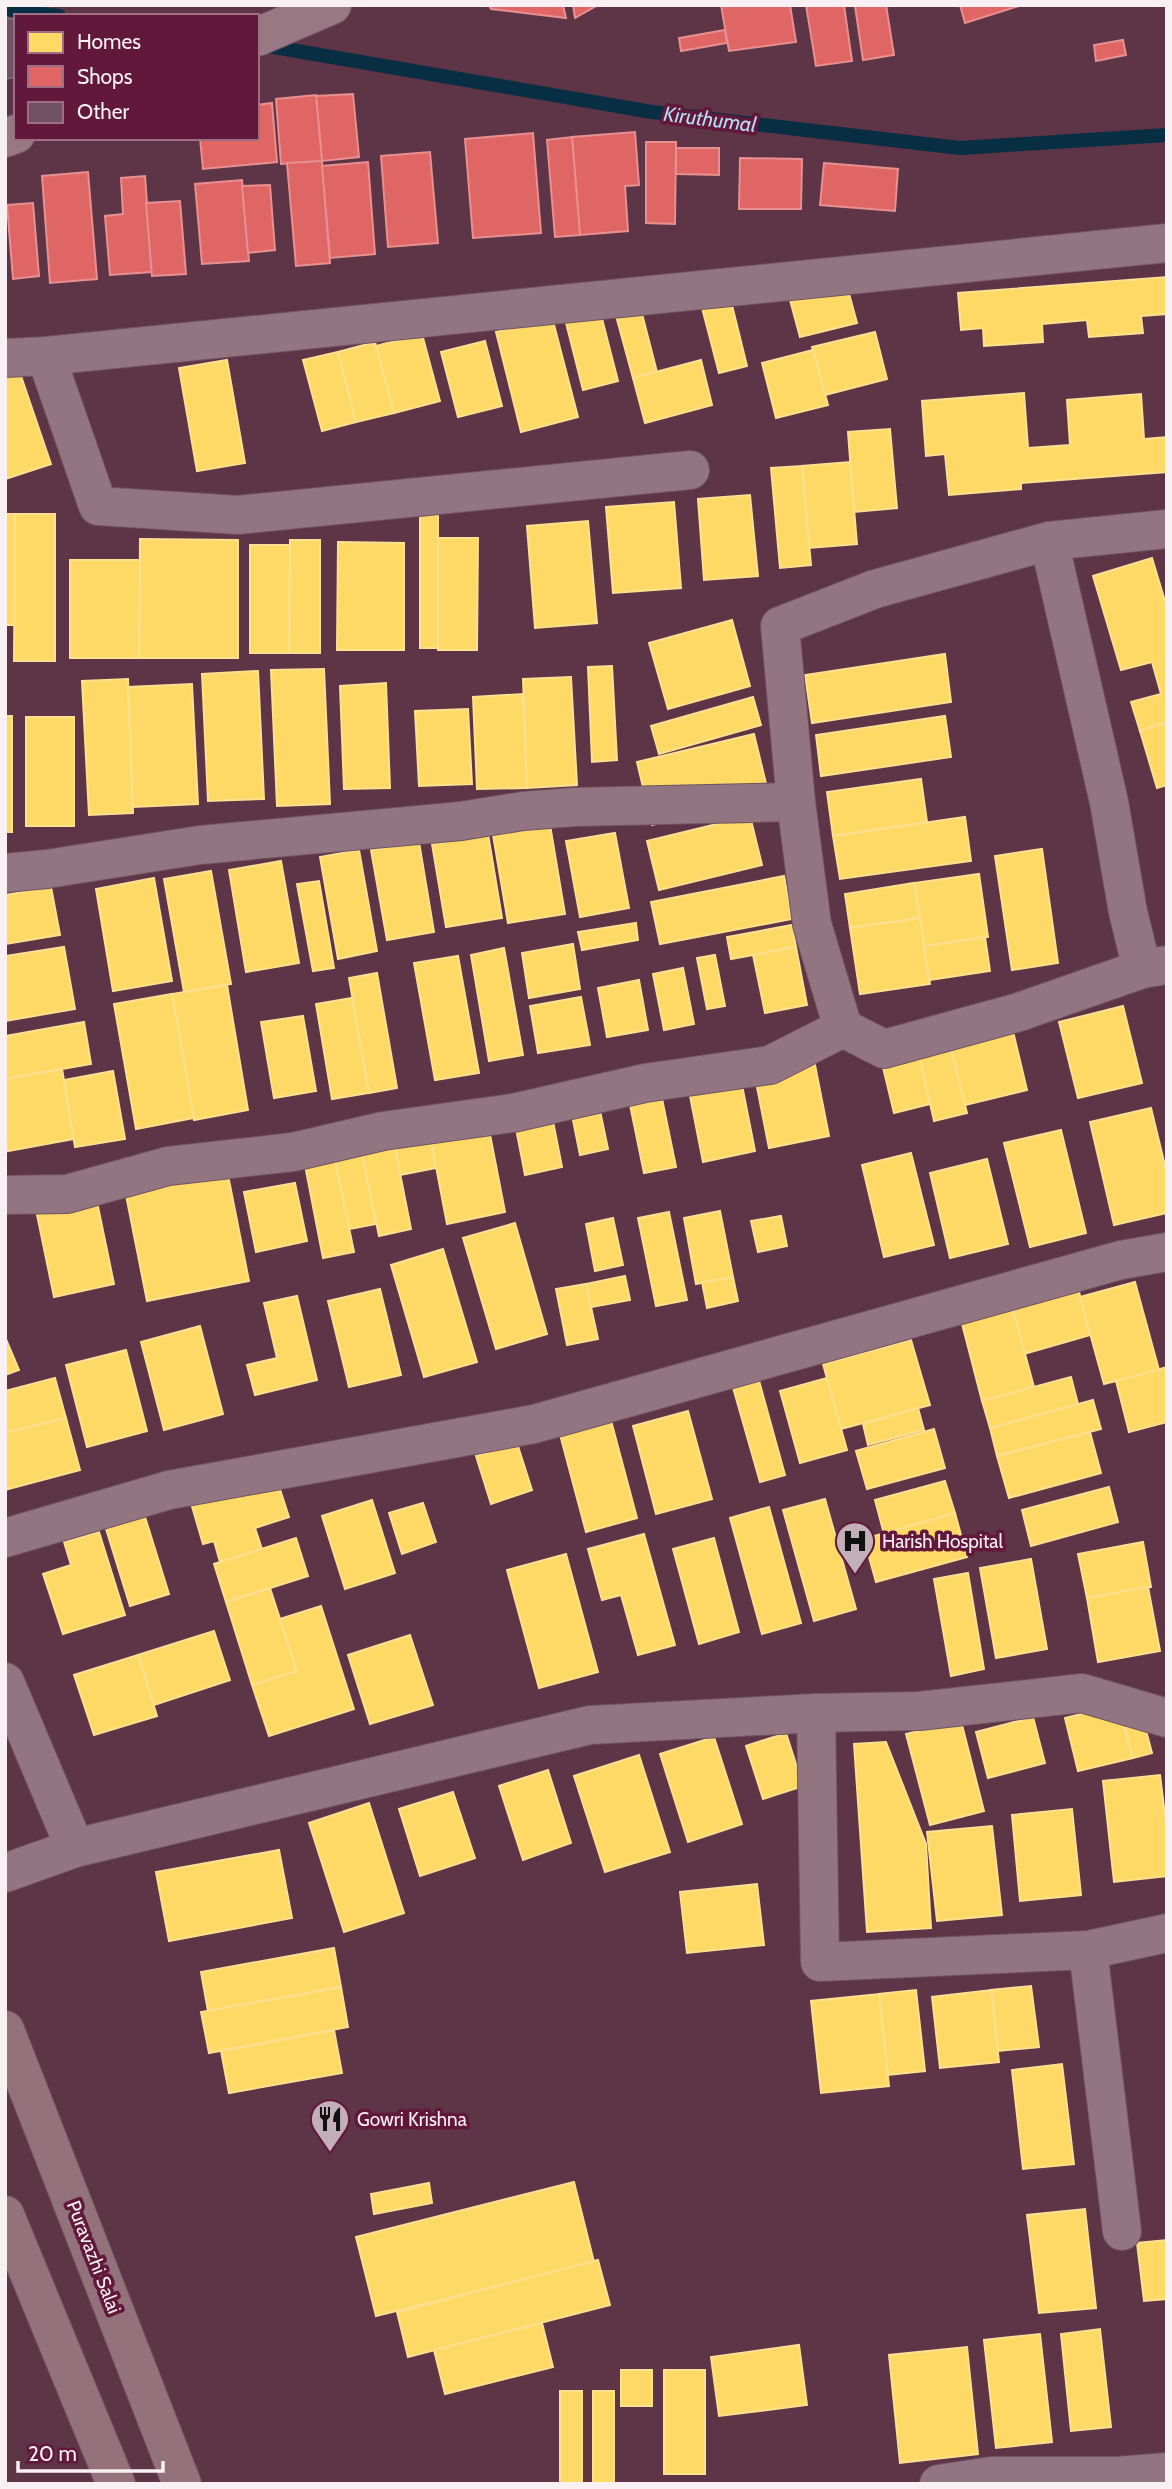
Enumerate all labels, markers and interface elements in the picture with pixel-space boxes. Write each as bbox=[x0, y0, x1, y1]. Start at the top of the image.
legend bbox=[14, 14, 259, 140]
text: Homes bbox=[77, 29, 141, 54]
text: Shops bbox=[77, 64, 133, 89]
text: Other bbox=[77, 99, 129, 124]
water label: Kiruthumal bbox=[662, 101, 758, 137]
hospital icon: Harish Hospital bbox=[834, 1520, 876, 1575]
place label: Harish Hospital bbox=[882, 1530, 1003, 1553]
restaurant icon: Gowri Krishna bbox=[309, 2098, 351, 2153]
place label: Gowri Krishna bbox=[357, 2108, 467, 2131]
street label: Puravazhi Salai bbox=[62, 2197, 126, 2317]
scale bar bbox=[18, 2430, 163, 2474]
text: 20 m bbox=[28, 2441, 77, 2466]

